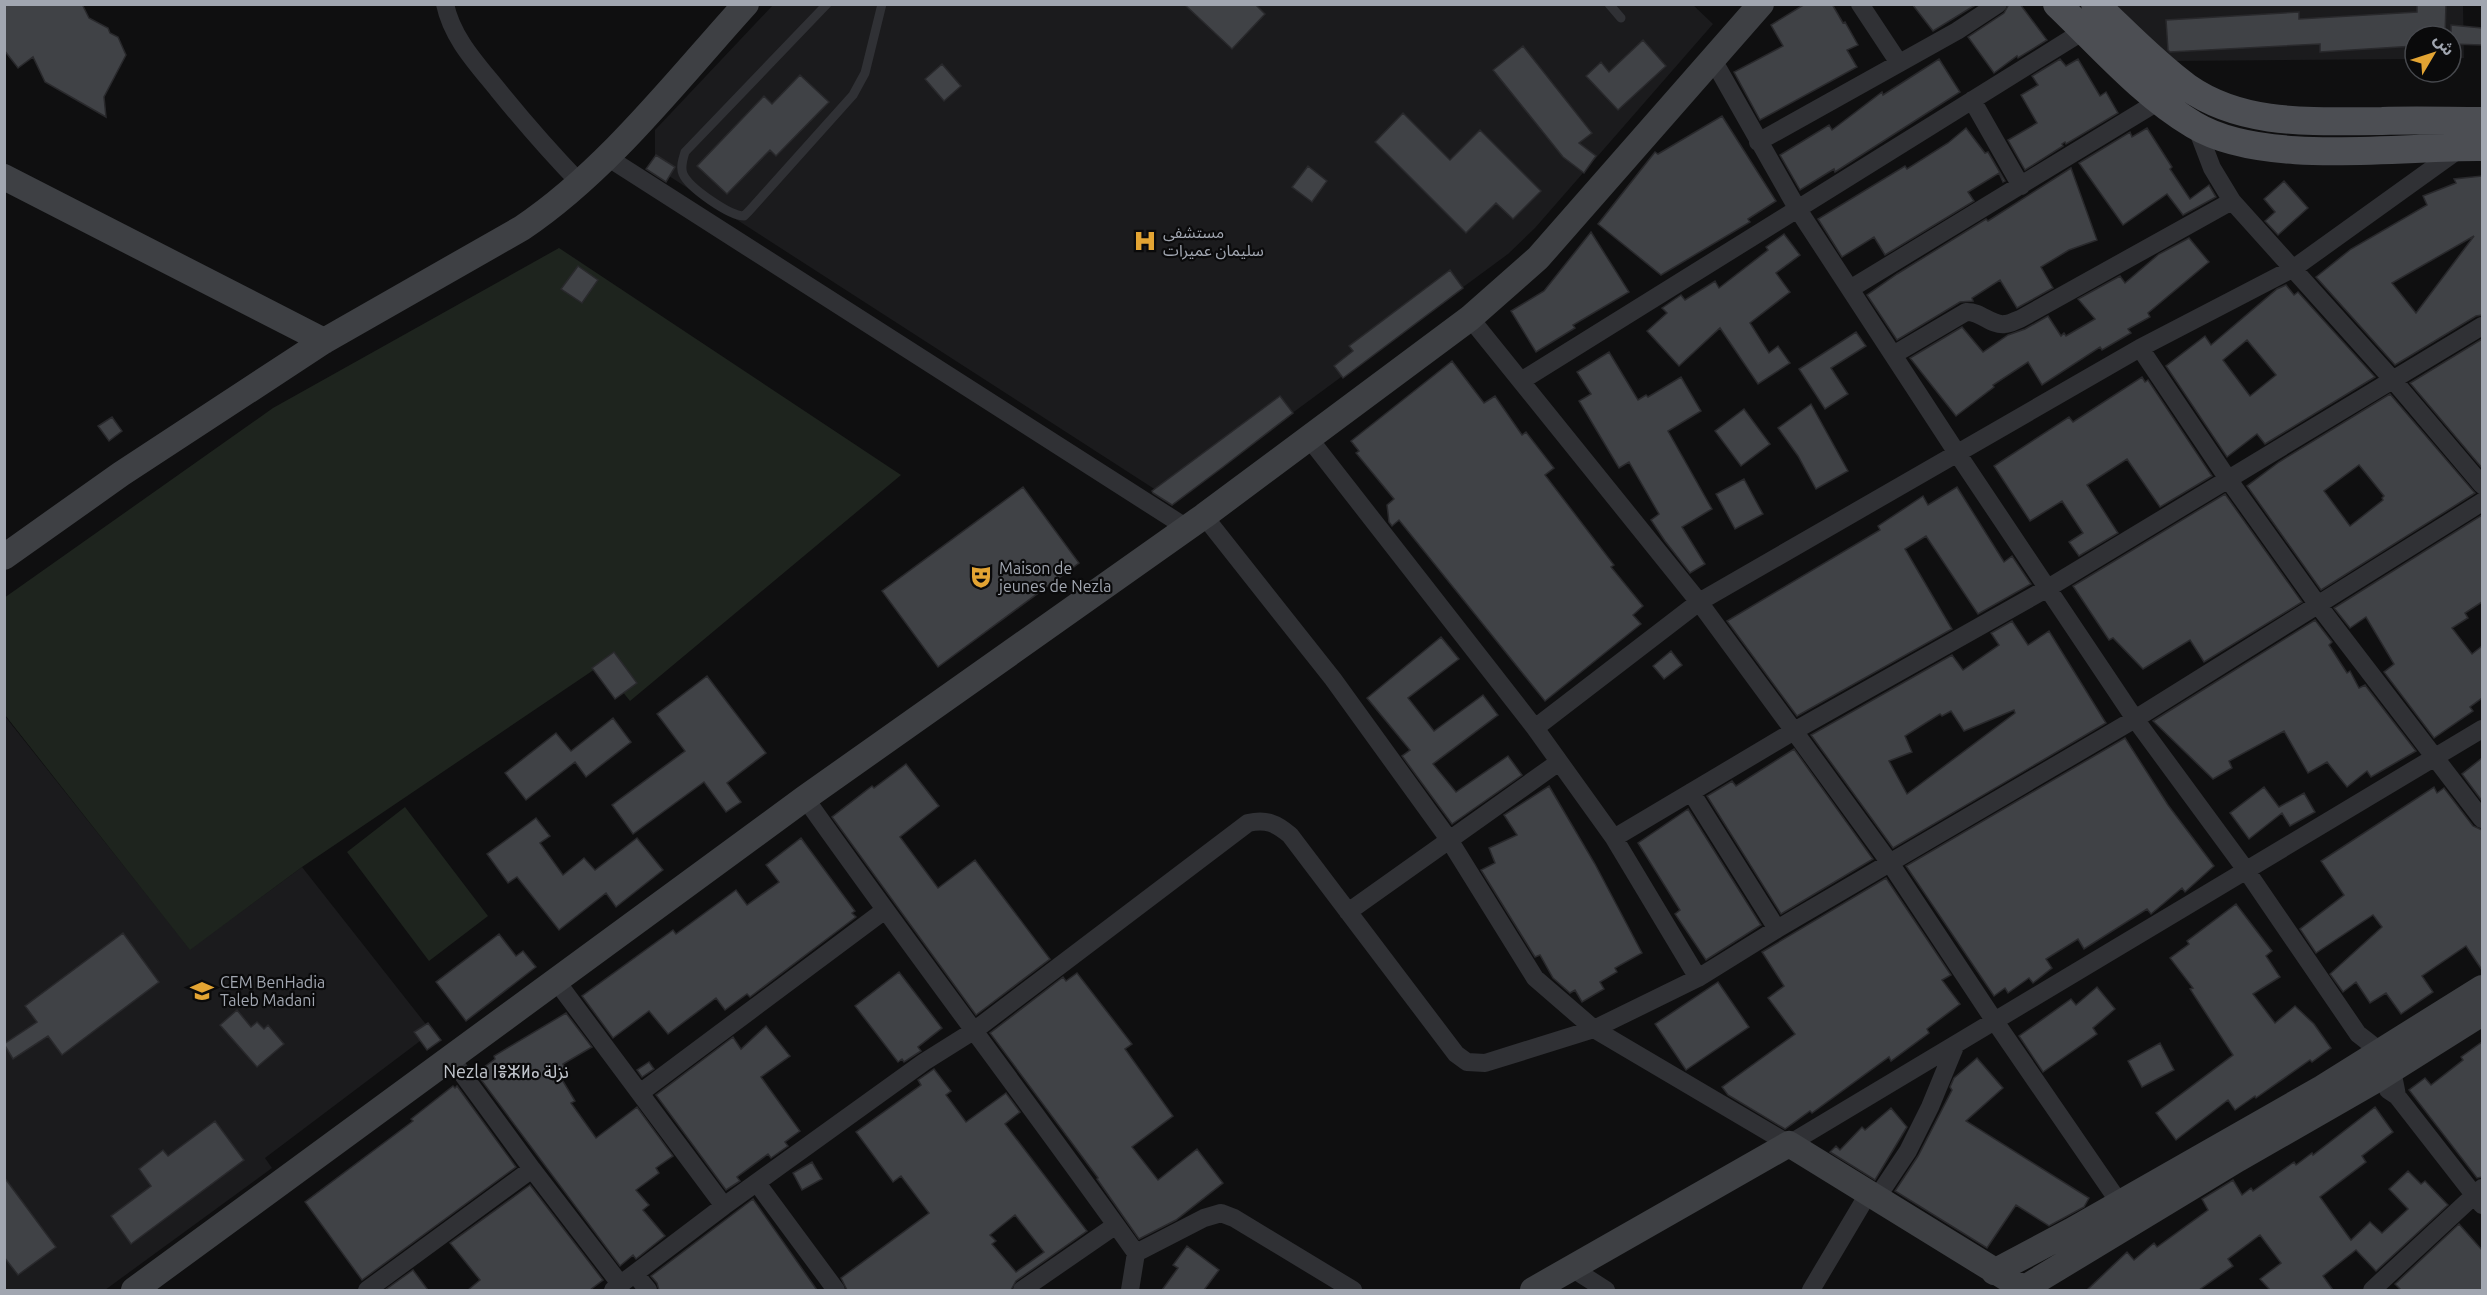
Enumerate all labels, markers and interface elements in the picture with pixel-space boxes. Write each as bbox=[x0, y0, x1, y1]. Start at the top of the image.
north arrow bbox=[2403, 24, 2463, 84]
text: ش bbox=[2430, 30, 2459, 59]
place label: مستشفى سليمان عميرات bbox=[1163, 223, 1264, 260]
hospital icon: مستشفى سليمان عميرات bbox=[1132, 228, 1158, 254]
place label: Maison de jeunes de Nezla bbox=[997, 559, 1111, 595]
theatre icon: Maison de jeunes de Nezla bbox=[968, 564, 994, 590]
place label: CEM BenHadia Taleb Madani bbox=[220, 973, 325, 1009]
school or university icon: CEM BenHadia Taleb Madani bbox=[189, 978, 215, 1004]
district label: Nezla ⵏⴻⵣⵍⴰ نزلة bbox=[443, 1061, 569, 1083]

